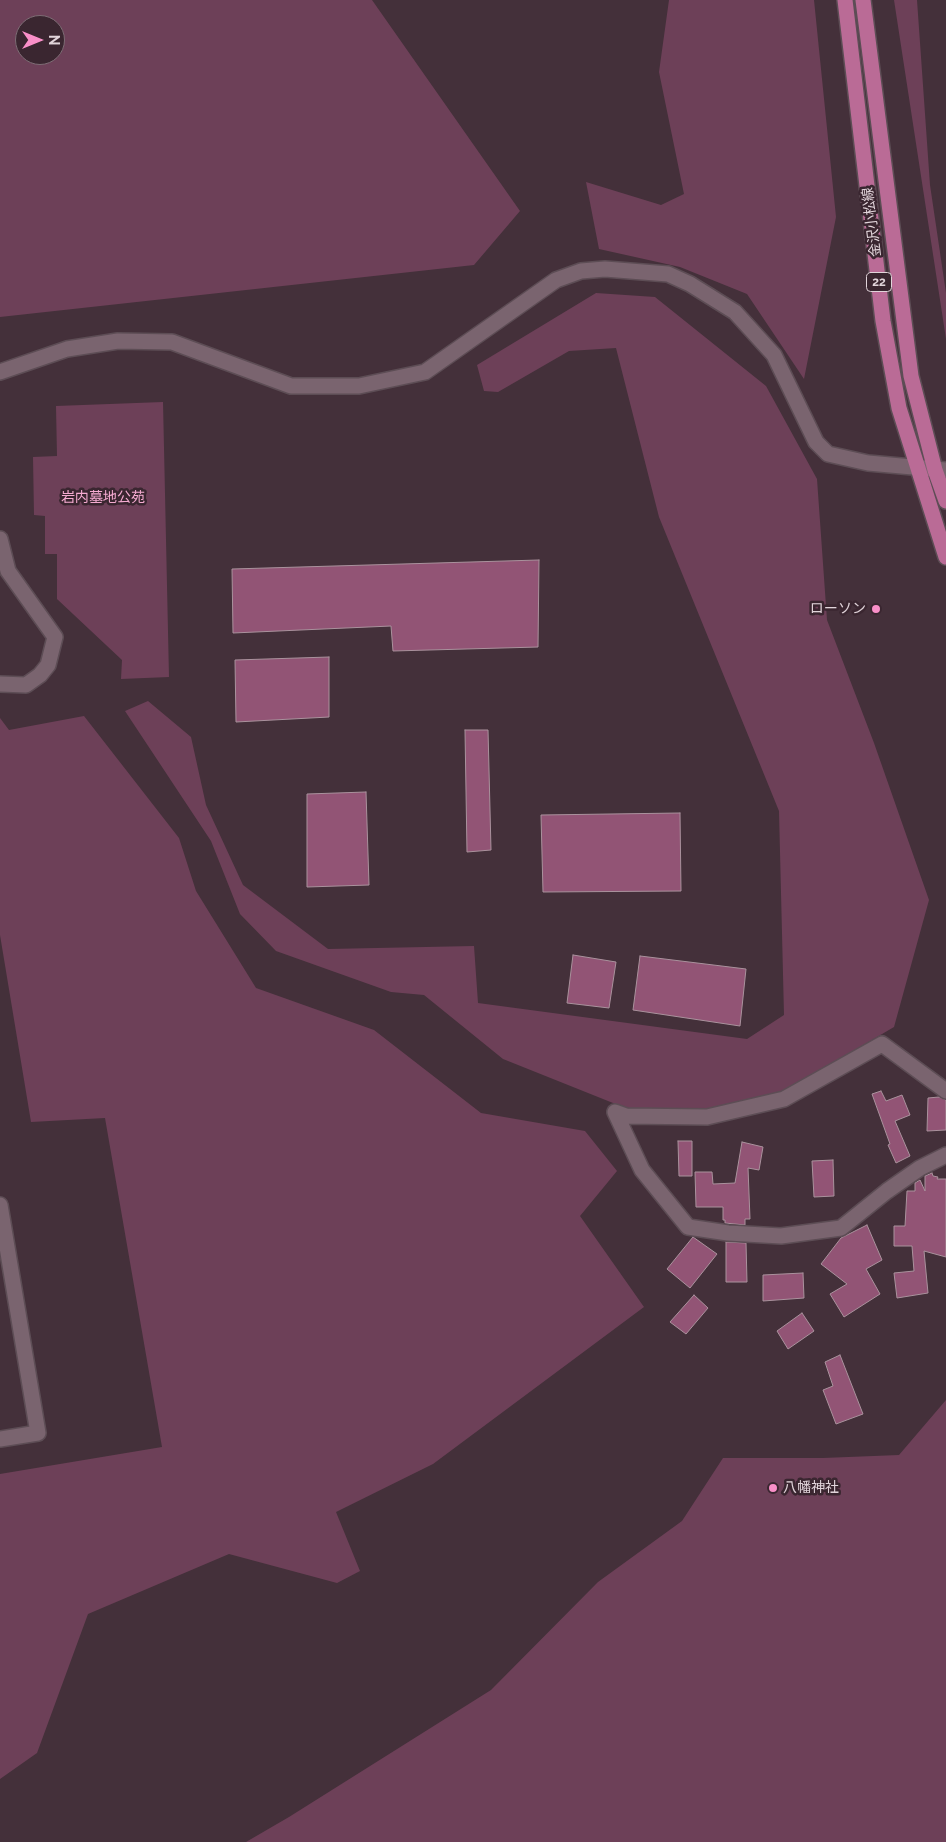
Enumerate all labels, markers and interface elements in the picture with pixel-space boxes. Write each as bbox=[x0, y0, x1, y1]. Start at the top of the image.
north arrow bbox=[15, 15, 65, 65]
text: N bbox=[46, 35, 62, 45]
street label: 金沢小松線 bbox=[859, 186, 885, 258]
road number: 22 bbox=[866, 272, 892, 292]
park label: 岩内墓地公苑 bbox=[61, 490, 145, 506]
place label: ローソン bbox=[810, 601, 866, 617]
marker: ローソン bbox=[870, 603, 882, 615]
place label: 八幡神社 bbox=[783, 1480, 839, 1496]
marker: 八幡神社 bbox=[767, 1482, 779, 1494]

